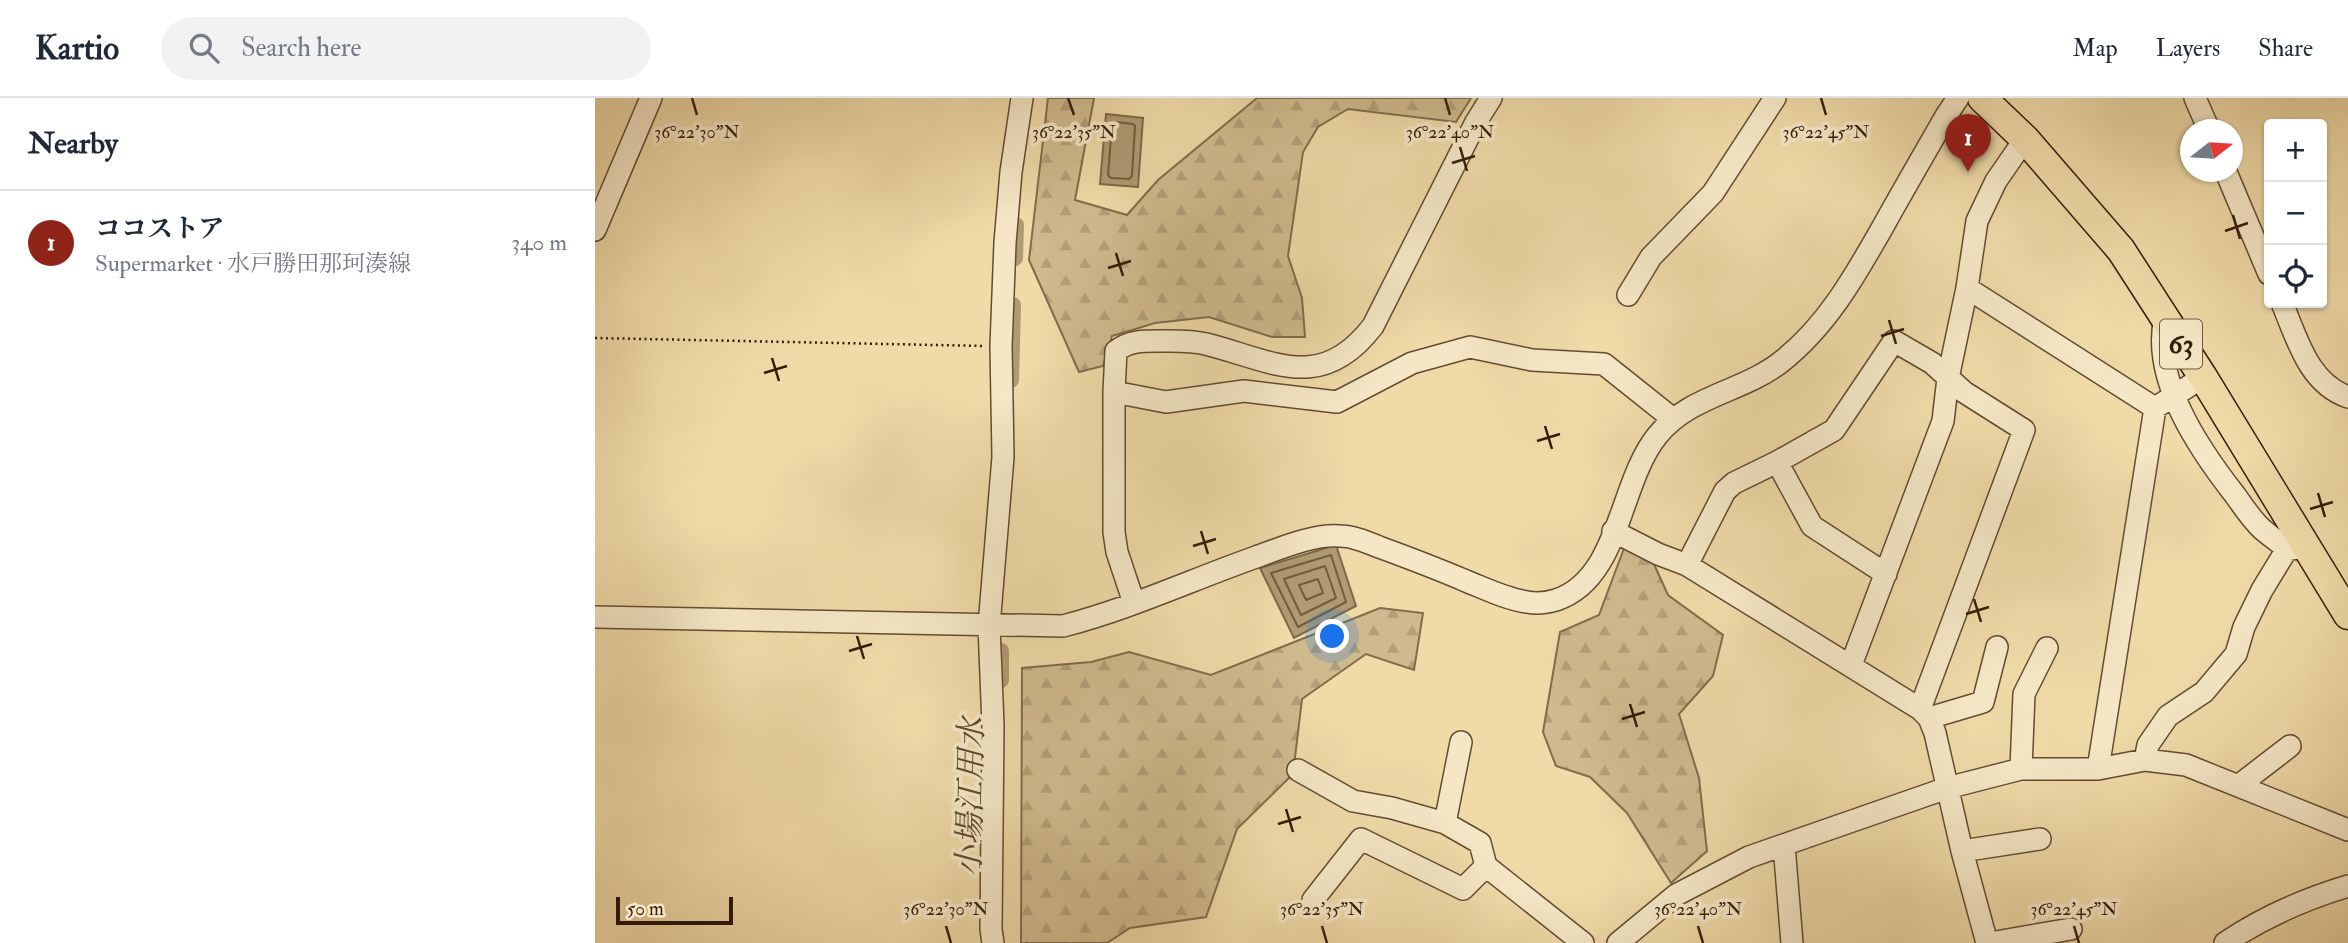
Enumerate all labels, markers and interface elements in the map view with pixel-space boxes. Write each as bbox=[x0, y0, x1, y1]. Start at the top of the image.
search box bbox=[161, 17, 651, 80]
text: Kartio bbox=[35, 28, 119, 69]
icon: search bbox=[185, 29, 223, 67]
text: Search here bbox=[241, 32, 361, 64]
text: Map bbox=[2073, 33, 2118, 64]
text: Layers bbox=[2156, 33, 2220, 64]
text: Share bbox=[2258, 33, 2313, 64]
pin: 1 bbox=[1945, 114, 1991, 172]
north arrow bbox=[2180, 119, 2243, 182]
map controls bbox=[2264, 119, 2327, 308]
button: + bbox=[2264, 119, 2327, 182]
text: 36°22'30"N bbox=[654, 121, 740, 144]
text: 36°22'35"N bbox=[1032, 121, 1116, 144]
text: 36°22'40"N bbox=[1406, 121, 1494, 144]
text: 36°22'45"N bbox=[1783, 121, 1869, 144]
text: Nearby bbox=[28, 125, 118, 162]
button: − bbox=[2264, 182, 2327, 245]
text: ココストア bbox=[95, 213, 224, 245]
text: 1 bbox=[47, 228, 55, 257]
text: 340 m bbox=[511, 228, 567, 257]
button: locate bbox=[2264, 245, 2327, 308]
text: Supermarket · 水戸勝田那珂湊線 bbox=[95, 249, 411, 278]
road number: 63 bbox=[2160, 320, 2202, 368]
your location bbox=[1315, 619, 1349, 653]
water label: 小場江用水 bbox=[950, 714, 992, 877]
scale bar bbox=[616, 894, 733, 926]
text: 50 m bbox=[627, 897, 664, 921]
text: 36°22'30"N bbox=[903, 898, 989, 921]
text: 36°22'35"N bbox=[1280, 898, 1364, 921]
text: 36°22'40"N bbox=[1654, 898, 1742, 921]
text: 36°22'45"N bbox=[2031, 898, 2117, 921]

